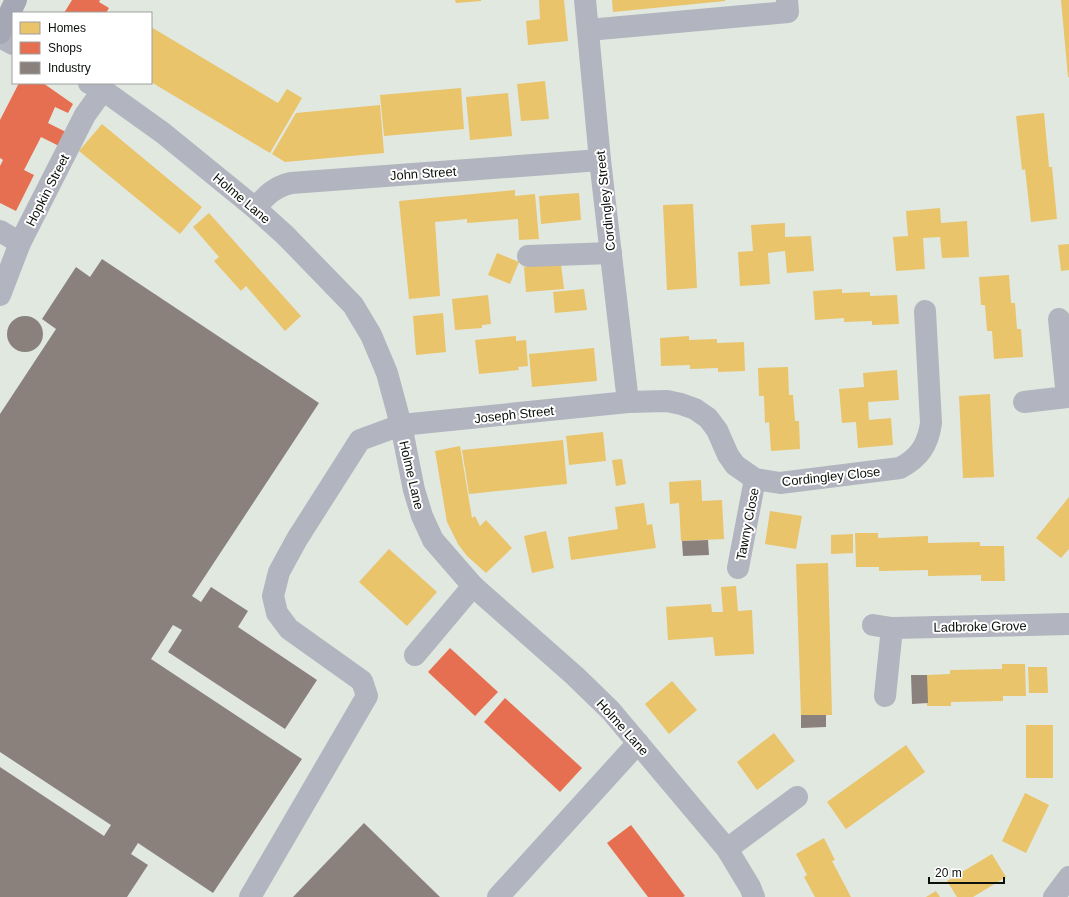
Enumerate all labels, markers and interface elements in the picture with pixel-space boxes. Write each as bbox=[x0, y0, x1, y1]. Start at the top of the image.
legend bbox=[12, 12, 152, 84]
text: Homes bbox=[48, 21, 86, 35]
text: Shops bbox=[48, 41, 82, 55]
text: Industry bbox=[48, 61, 91, 75]
street label: Cordingley Street bbox=[593, 150, 618, 252]
street label: Hopkin Street bbox=[23, 151, 72, 229]
street label: John Street bbox=[389, 164, 457, 183]
street label: Holme Lane bbox=[210, 170, 273, 227]
street label: Joseph Street bbox=[473, 403, 555, 426]
street label: Holme Lane bbox=[396, 439, 427, 511]
street label: Cordingley Close bbox=[781, 464, 881, 489]
street label: Tawny Close bbox=[733, 486, 762, 562]
street label: Ladbroke Grove bbox=[933, 618, 1027, 635]
street label: Holme Lane bbox=[594, 696, 652, 758]
scale bar bbox=[929, 859, 1004, 885]
text: 20 m bbox=[935, 866, 962, 880]

